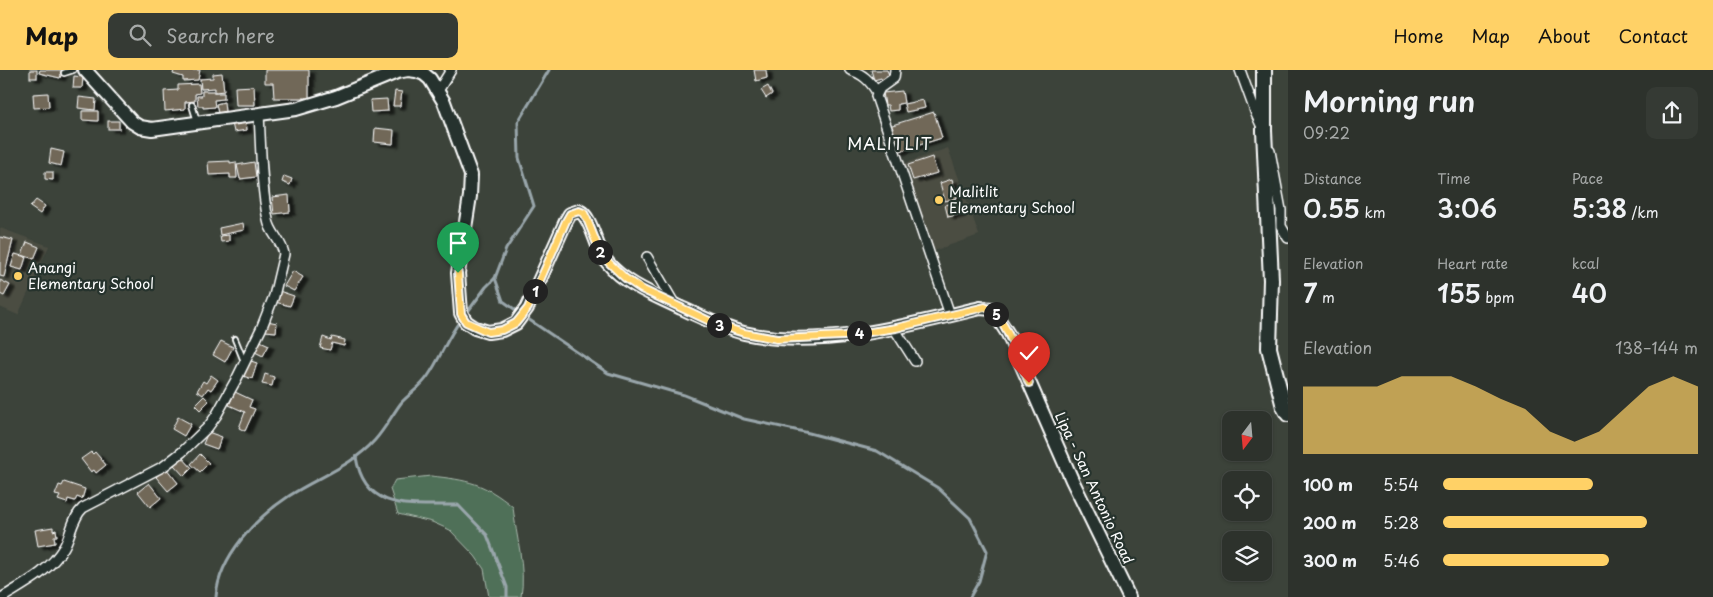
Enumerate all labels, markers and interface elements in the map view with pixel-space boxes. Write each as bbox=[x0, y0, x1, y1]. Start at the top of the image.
search box bbox=[108, 13, 458, 58]
text: Map bbox=[25, 17, 78, 53]
icon: search bbox=[126, 21, 154, 49]
text: Search here bbox=[166, 21, 275, 49]
text: Home bbox=[1393, 22, 1443, 49]
text: Map bbox=[1471, 22, 1510, 49]
text: About bbox=[1538, 22, 1590, 49]
text: Contact bbox=[1618, 22, 1688, 49]
text: Morning run bbox=[1303, 79, 1475, 122]
button: share bbox=[1646, 87, 1698, 139]
text: 09:22 bbox=[1303, 120, 1350, 144]
district label: MALITLIT bbox=[847, 131, 933, 155]
text: Distance bbox=[1303, 168, 1362, 189]
text: Time bbox=[1437, 168, 1470, 189]
text: Pace bbox=[1572, 168, 1603, 189]
place label: Malitlit Elementary School bbox=[949, 181, 1075, 218]
text: 0.55 bbox=[1303, 189, 1360, 227]
text: 3:06 bbox=[1437, 189, 1497, 227]
text: 5:38 bbox=[1572, 189, 1627, 227]
marker: Malitlit Elementary School bbox=[933, 194, 945, 206]
text: km bbox=[1360, 202, 1385, 223]
text: /km bbox=[1627, 202, 1658, 223]
pin bbox=[437, 222, 479, 273]
icon: arrive bbox=[444, 229, 472, 257]
pin: 2 bbox=[588, 240, 612, 264]
text: 2 bbox=[596, 242, 605, 263]
text: Elevation bbox=[1303, 253, 1363, 274]
text: Heart rate bbox=[1437, 253, 1508, 274]
text: kcal bbox=[1572, 253, 1600, 274]
place label: Anangi Elementary School bbox=[28, 257, 154, 294]
marker: Anangi Elementary School bbox=[12, 270, 24, 282]
text: 7 bbox=[1303, 274, 1317, 312]
text: 155 bbox=[1437, 274, 1481, 312]
text: 40 bbox=[1572, 274, 1607, 312]
pin: 1 bbox=[522, 278, 548, 304]
text: 1 bbox=[532, 281, 539, 302]
text: m bbox=[1317, 287, 1335, 308]
text: bpm bbox=[1481, 287, 1515, 308]
pin: 5 bbox=[984, 302, 1008, 326]
text: 5 bbox=[992, 304, 1001, 325]
pin: 3 bbox=[706, 312, 732, 338]
text: 3 bbox=[715, 315, 724, 336]
pin: 4 bbox=[846, 320, 872, 346]
text: 4 bbox=[855, 323, 864, 344]
pin bbox=[1008, 332, 1050, 383]
text: Elevation bbox=[1303, 335, 1372, 359]
text: 138–144 m bbox=[1615, 335, 1698, 359]
icon: check bbox=[1015, 339, 1043, 367]
street label: Lipa - San Antonio Road bbox=[1050, 408, 1139, 567]
north arrow bbox=[1222, 411, 1272, 461]
map controls bbox=[1222, 411, 1272, 581]
button: locate bbox=[1222, 471, 1272, 521]
text: 100 m bbox=[1303, 472, 1353, 496]
text: 5:54 bbox=[1383, 472, 1419, 496]
text: 200 m bbox=[1303, 510, 1357, 534]
text: 5:28 bbox=[1383, 510, 1419, 534]
button: layers bbox=[1222, 531, 1272, 581]
text: 300 m bbox=[1303, 548, 1357, 572]
text: 5:46 bbox=[1383, 548, 1420, 572]

